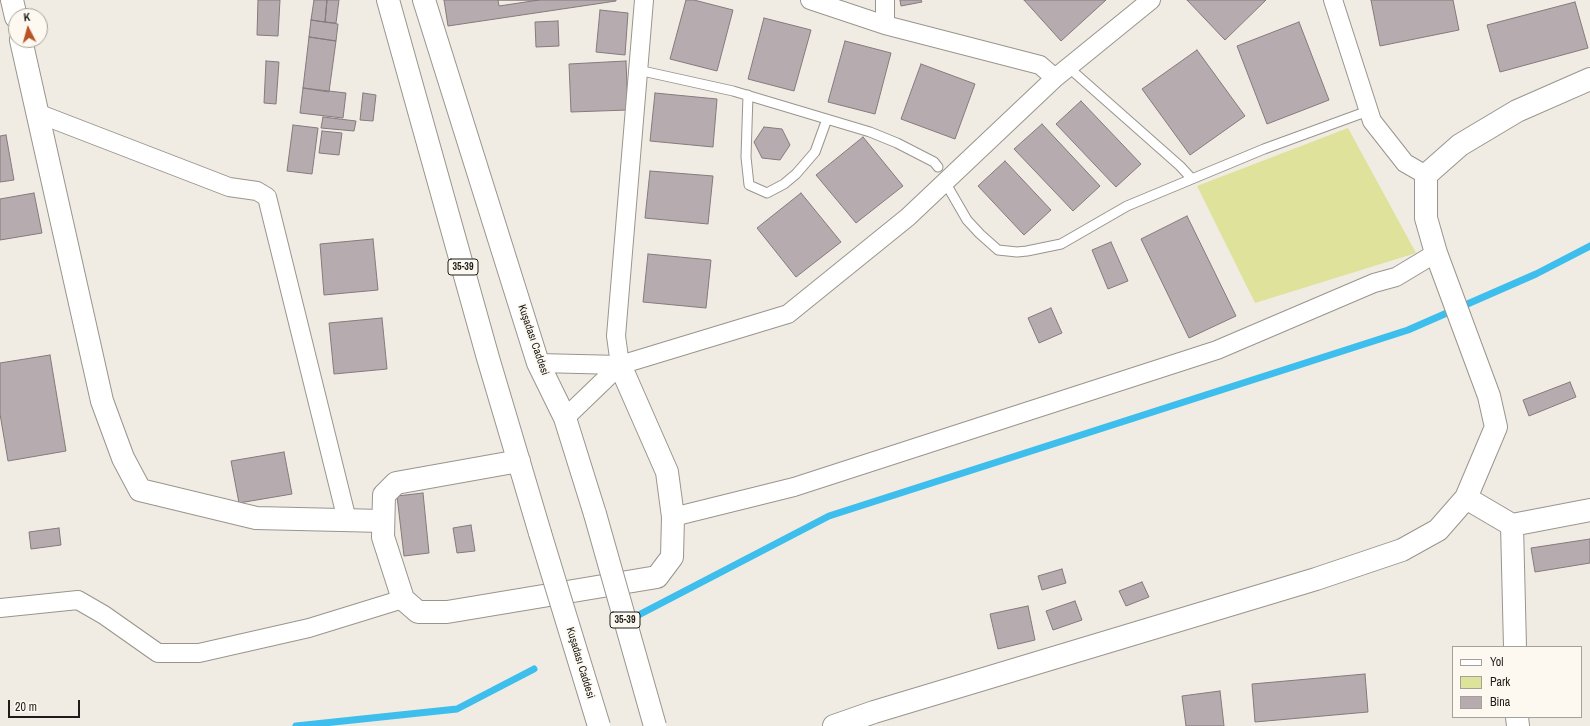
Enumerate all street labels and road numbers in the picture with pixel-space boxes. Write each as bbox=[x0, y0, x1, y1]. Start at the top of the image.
road number: 35-39 bbox=[448, 259, 478, 275]
street label: Kuşadası Caddesi bbox=[515, 303, 551, 377]
road number: 35-39 bbox=[610, 612, 640, 628]
street label: Kuşadası Caddesi bbox=[563, 626, 597, 700]

